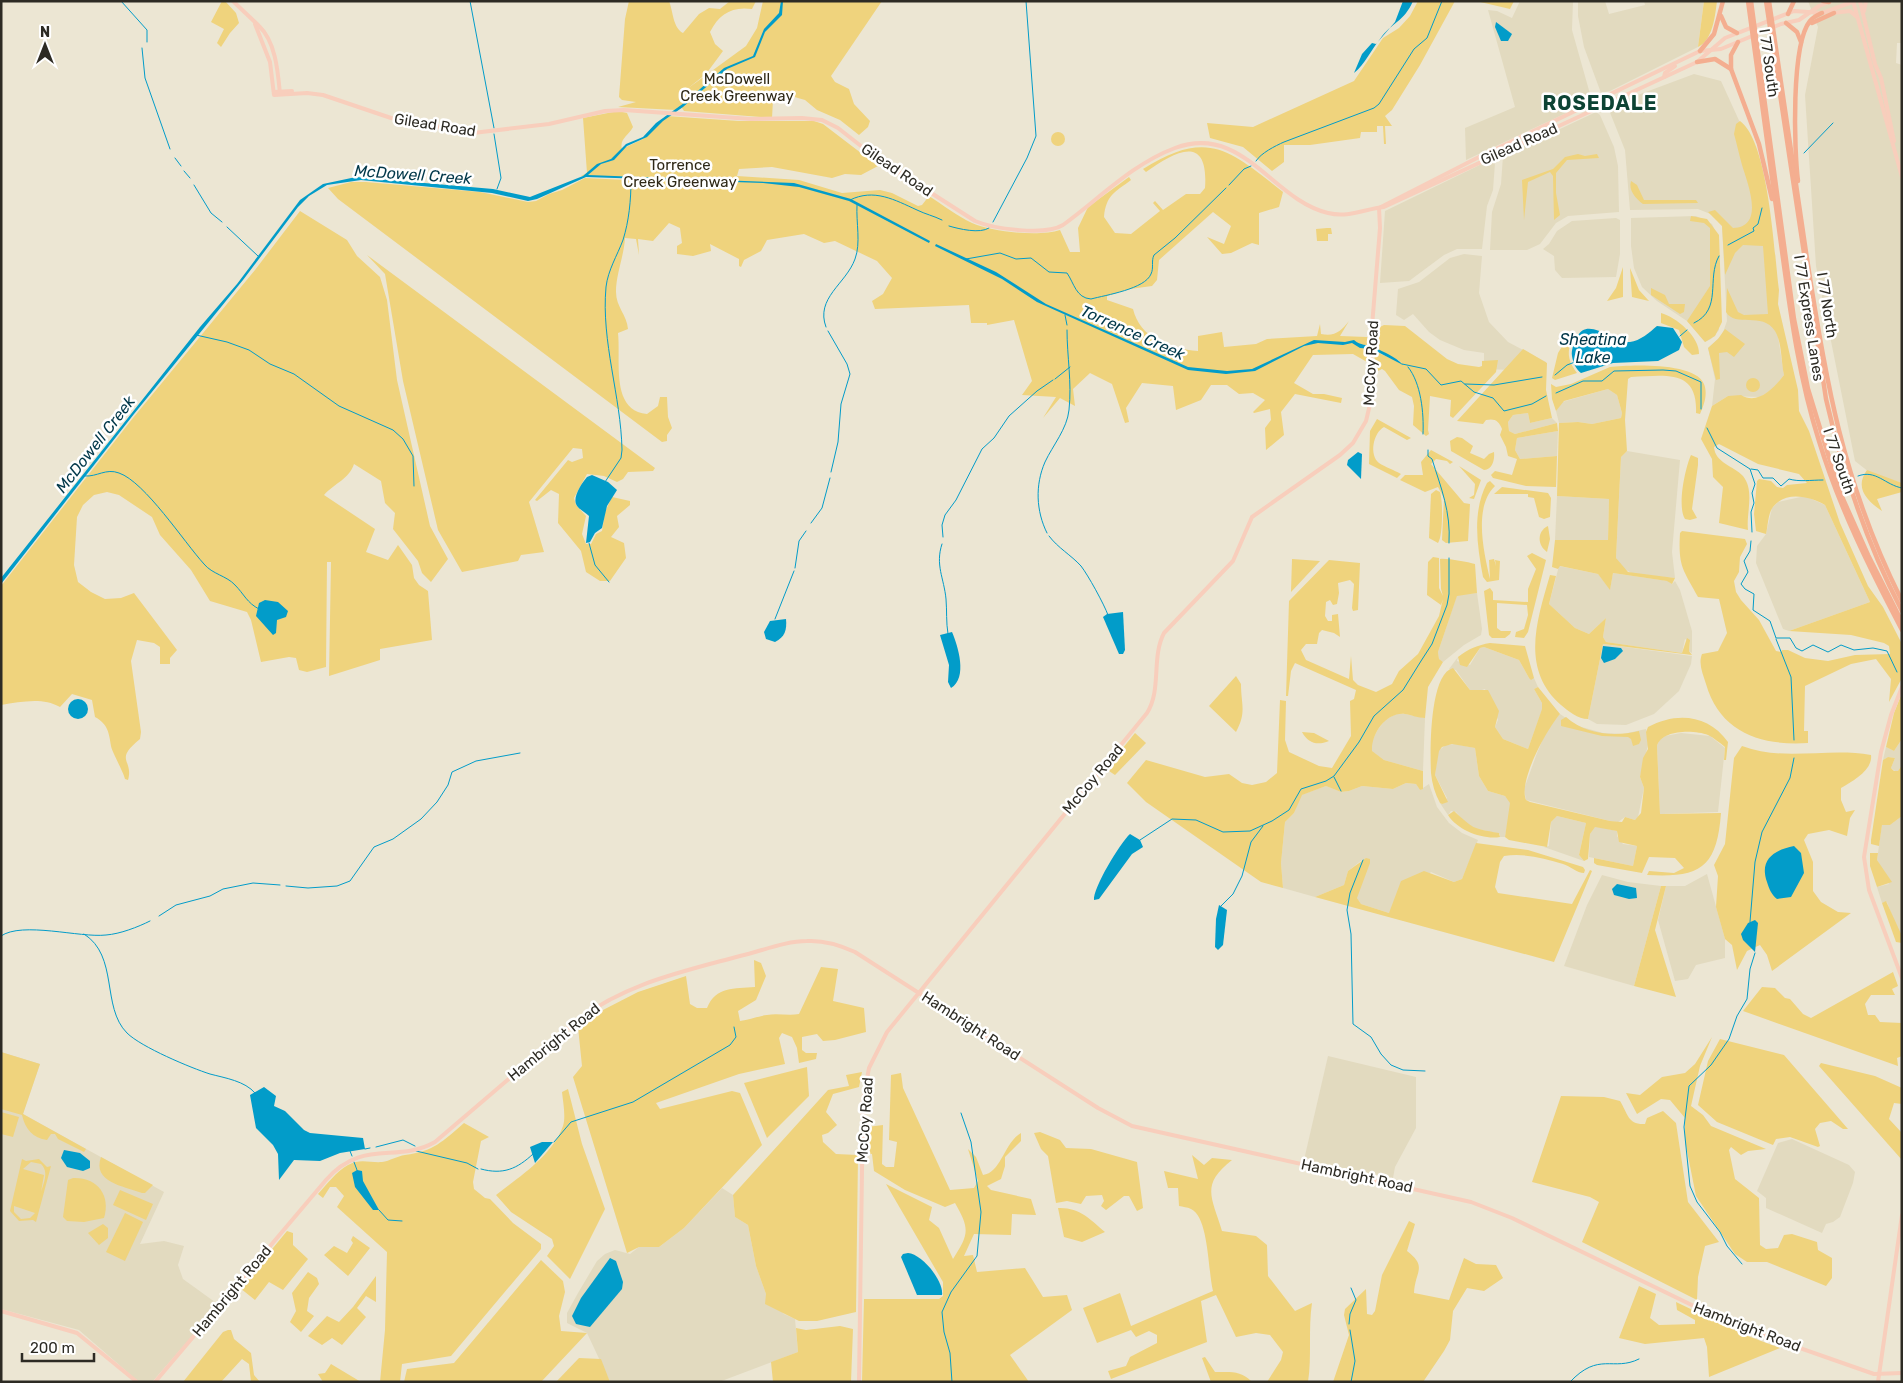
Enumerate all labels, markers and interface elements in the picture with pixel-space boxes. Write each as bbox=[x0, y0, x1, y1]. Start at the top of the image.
north arrow bbox=[20, 20, 70, 70]
text: N bbox=[40, 24, 50, 41]
street label: I 77 South bbox=[1755, 28, 1783, 98]
park label: McDowell Creek Greenway bbox=[680, 70, 794, 105]
district label: ROSEDALE bbox=[1542, 91, 1658, 115]
street label: Gilead Road bbox=[393, 110, 477, 140]
street label: Gilead Road bbox=[1478, 119, 1560, 169]
street label: Gilead Road bbox=[858, 140, 936, 200]
park label: Torrence Creek Greenway bbox=[623, 156, 737, 191]
water label: McDowell Creek bbox=[354, 161, 473, 188]
street label: I 77 Express Lanes bbox=[1790, 254, 1828, 383]
street label: I 77 North bbox=[1813, 271, 1841, 339]
water label: Torrence Creek bbox=[1078, 301, 1189, 364]
street label: McCoy Road bbox=[1360, 320, 1382, 406]
water label: Sheatina Lake bbox=[1559, 330, 1627, 367]
water label: McDowell Creek bbox=[52, 392, 140, 497]
street label: I 77 South bbox=[1819, 426, 1859, 496]
street label: McCoy Road bbox=[1059, 740, 1127, 818]
street label: Hambright Road bbox=[918, 988, 1024, 1064]
street label: Hambright Road bbox=[504, 999, 604, 1085]
street label: McCoy Road bbox=[853, 1077, 877, 1163]
street label: Hambright Road bbox=[1300, 1155, 1414, 1197]
street label: Hambright Road bbox=[189, 1242, 275, 1340]
street label: Hambright Road bbox=[1691, 1298, 1803, 1356]
scale bar bbox=[22, 1330, 95, 1362]
text: 200 m bbox=[30, 1339, 75, 1357]

